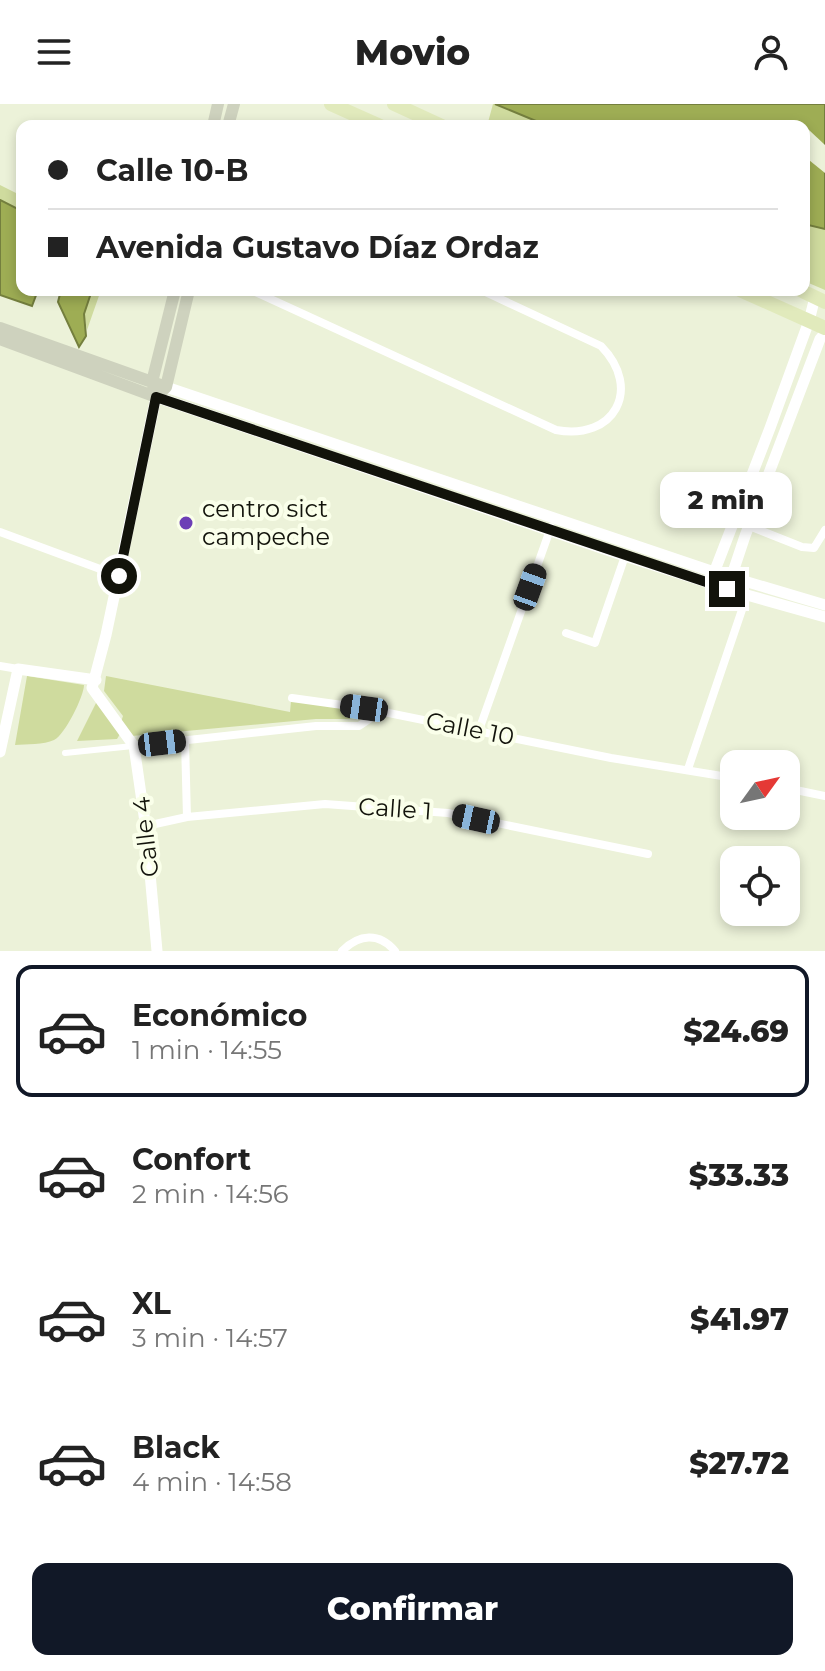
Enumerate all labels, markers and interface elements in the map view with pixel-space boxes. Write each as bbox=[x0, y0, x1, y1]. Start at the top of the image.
icon: menu bbox=[32, 30, 76, 74]
text: Movio bbox=[355, 30, 470, 74]
icon: person bbox=[749, 30, 793, 74]
text: Calle 10-B bbox=[96, 152, 248, 189]
text: Avenida Gustavo Díaz Ordaz bbox=[96, 229, 539, 266]
callout: 2 min bbox=[661, 473, 793, 529]
text: 2 min bbox=[688, 484, 764, 516]
place label: centro sict campeche bbox=[202, 494, 330, 551]
marker: centro sict campeche bbox=[177, 514, 195, 532]
route start bbox=[101, 558, 137, 594]
car bbox=[511, 560, 549, 614]
route end bbox=[709, 571, 745, 607]
car bbox=[339, 693, 389, 723]
street label: Calle 10 bbox=[424, 706, 517, 751]
car bbox=[137, 728, 187, 758]
north arrow bbox=[720, 750, 800, 830]
map controls bbox=[720, 750, 800, 926]
street label: Calle 1 bbox=[357, 791, 433, 826]
street label: Calle 4 bbox=[126, 795, 165, 879]
car bbox=[450, 802, 502, 836]
button: locate bbox=[720, 846, 800, 926]
icon: car bbox=[36, 995, 108, 1067]
text: Económico bbox=[132, 997, 307, 1034]
text: $24.69 bbox=[683, 1013, 789, 1050]
text: 1 min · 14:55 bbox=[132, 1034, 282, 1066]
icon: car bbox=[36, 1139, 108, 1211]
text: Confort bbox=[132, 1141, 251, 1178]
text: $33.33 bbox=[689, 1157, 789, 1194]
text: 2 min · 14:56 bbox=[132, 1178, 289, 1210]
icon: car bbox=[36, 1283, 108, 1355]
text: XL bbox=[132, 1285, 171, 1322]
text: $41.97 bbox=[690, 1301, 789, 1338]
text: 3 min · 14:57 bbox=[132, 1322, 288, 1354]
icon: car bbox=[36, 1427, 108, 1499]
text: Black bbox=[132, 1429, 220, 1466]
text: $27.72 bbox=[689, 1445, 789, 1482]
text: 4 min · 14:58 bbox=[132, 1466, 292, 1498]
button: Confirmar bbox=[32, 1563, 793, 1655]

